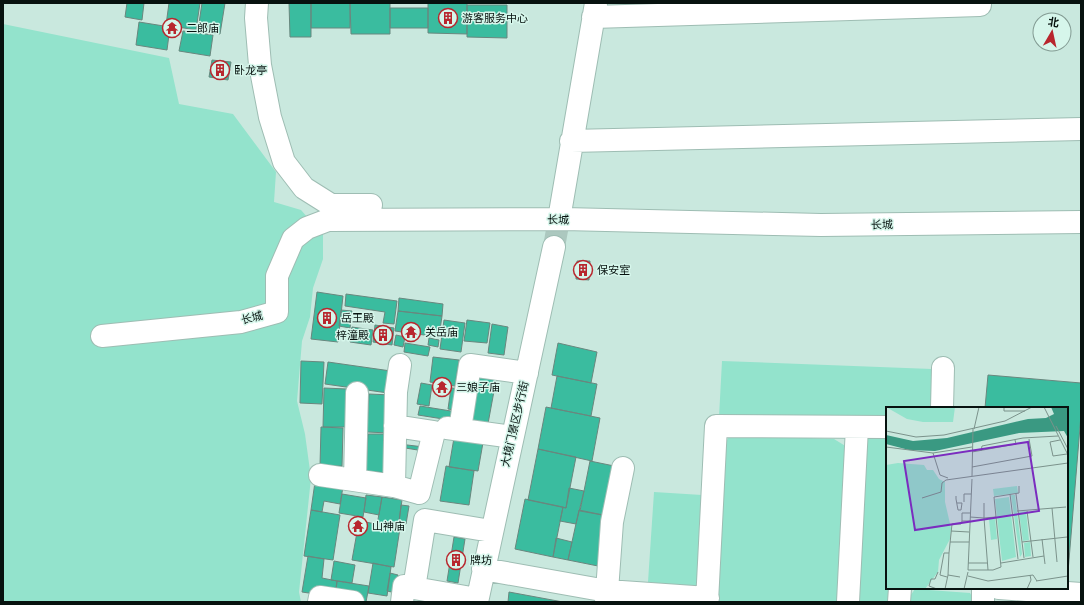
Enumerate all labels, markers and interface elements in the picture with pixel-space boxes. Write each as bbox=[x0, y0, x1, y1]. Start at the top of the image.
building icon: 游客服务中心 bbox=[437, 7, 459, 29]
place label: 游客服务中心 bbox=[462, 12, 528, 25]
north arrow bbox=[1032, 12, 1072, 52]
text: 北 bbox=[1047, 15, 1060, 30]
temple icon: 二郎庙 bbox=[161, 17, 183, 39]
place label: 二郎庙 bbox=[186, 22, 219, 35]
building icon: 卧龙亭 bbox=[209, 59, 231, 81]
place label: 卧龙亭 bbox=[234, 64, 267, 77]
street label: 长城 bbox=[547, 213, 569, 227]
street label: 长城 bbox=[871, 218, 893, 232]
building icon: 保安室 bbox=[572, 259, 594, 281]
place label: 保安室 bbox=[597, 264, 630, 277]
building icon: 岳王殿 bbox=[316, 307, 338, 329]
street label: 长城 bbox=[240, 309, 264, 327]
place label: 岳王殿 bbox=[341, 312, 374, 325]
temple icon: 关岳庙 bbox=[400, 321, 422, 343]
building icon: 梓潼殿 bbox=[372, 324, 394, 346]
place label: 关岳庙 bbox=[425, 326, 458, 339]
place label: 梓潼殿 bbox=[336, 329, 369, 342]
temple icon: 三娘子庙 bbox=[431, 376, 453, 398]
street label: 大境门景区步行街 bbox=[499, 380, 531, 468]
place label: 三娘子庙 bbox=[456, 381, 500, 394]
inset map bbox=[886, 407, 1068, 589]
temple icon: 山神庙 bbox=[347, 515, 369, 537]
place label: 山神庙 bbox=[372, 520, 405, 533]
building icon: 牌坊 bbox=[445, 549, 467, 571]
place label: 牌坊 bbox=[470, 554, 492, 567]

